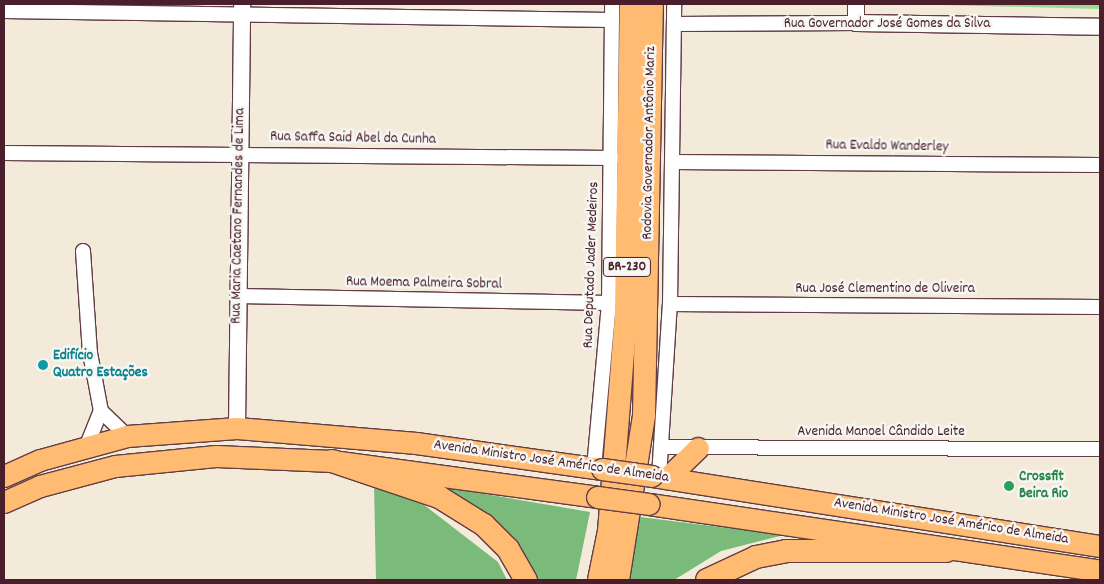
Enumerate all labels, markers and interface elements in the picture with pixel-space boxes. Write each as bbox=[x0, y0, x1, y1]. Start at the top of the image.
street label: Rua Governador José Gomes da Silva bbox=[784, 16, 990, 34]
street label: Rodovia Governador Antônio Mariz bbox=[639, 46, 661, 240]
street label: Rua Maria Caetano Fernandes de Lima bbox=[228, 108, 250, 324]
street label: Rua Saffa Said Abel da Cunha bbox=[270, 129, 436, 149]
street label: Rua Evaldo Wanderley bbox=[825, 137, 949, 157]
street label: Rua Deputado Jader Medeiros bbox=[580, 181, 604, 349]
road number: BR-230 bbox=[602, 256, 652, 278]
street label: Rua Moema Palmeira Sobral bbox=[346, 274, 502, 294]
street label: Rua José Clementino de Oliveira bbox=[795, 281, 975, 299]
place label: Edifício Quatro Estações bbox=[53, 347, 148, 382]
marker: Edifício Quatro Estações bbox=[37, 359, 49, 371]
street label: Avenida Manoel Cândido Leite bbox=[797, 424, 965, 442]
street label: Avenida Ministro José Américo de Almeida bbox=[432, 437, 670, 487]
place label: Crossfit Beira Rio bbox=[1019, 468, 1068, 503]
marker: Crossfit Beira Rio bbox=[1003, 480, 1015, 492]
street label: Avenida Ministro José Américo de Almeida bbox=[832, 495, 1070, 549]

